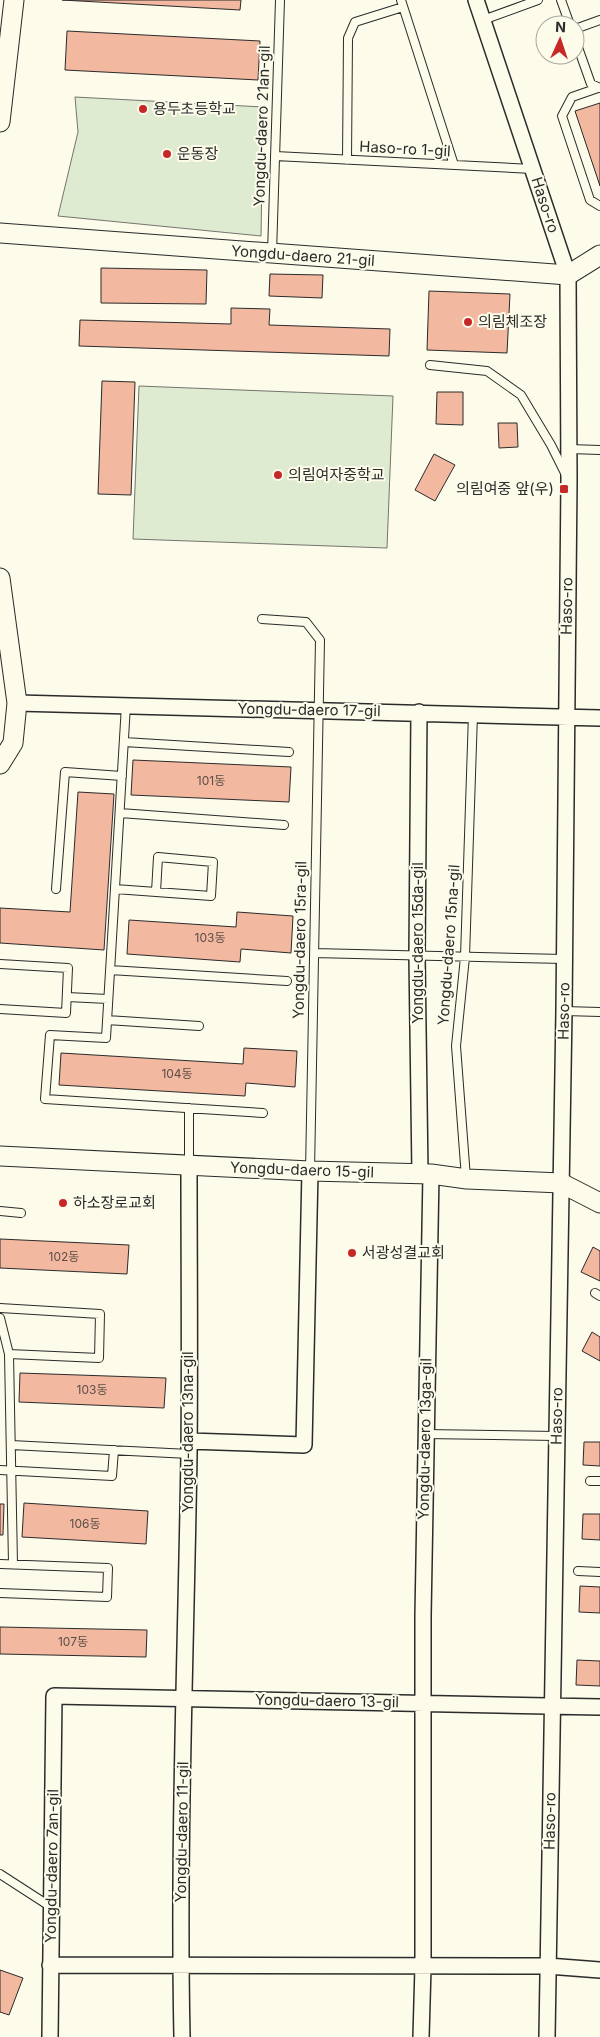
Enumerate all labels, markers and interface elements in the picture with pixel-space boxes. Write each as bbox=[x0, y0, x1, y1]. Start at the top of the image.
north arrow bbox=[535, 15, 585, 65]
text: N bbox=[555, 18, 566, 35]
street label: Yongdu-daero 21an-gil bbox=[249, 45, 274, 207]
place label: 용두초등학교 bbox=[153, 99, 236, 118]
marker: 용두초등학교 bbox=[137, 103, 149, 115]
street label: Haso-ro 1-gil bbox=[359, 137, 451, 160]
place label: 운동장 bbox=[177, 144, 219, 163]
marker: 운동장 bbox=[161, 148, 173, 160]
street label: Haso-ro bbox=[528, 174, 563, 235]
street label: Yongdu-daero 21-gil bbox=[231, 241, 376, 270]
place label: 의림체조장 bbox=[478, 312, 547, 331]
marker: 의림체조장 bbox=[462, 316, 474, 328]
place label: 의림여자중학교 bbox=[288, 465, 385, 484]
marker: 의림여자중학교 bbox=[272, 469, 284, 481]
place label: 의림여중 앞(우) bbox=[456, 479, 554, 498]
marker: 의림여중 앞(우) bbox=[558, 483, 570, 495]
street label: Haso-ro bbox=[556, 577, 577, 635]
street label: Yongdu-daero 17-gil bbox=[237, 699, 381, 720]
house number: 101동 bbox=[197, 773, 225, 788]
street label: Yongdu-daero 15ra-gil bbox=[289, 861, 310, 1019]
street label: Yongdu-daero 15da-gil bbox=[408, 862, 427, 1024]
street label: Yongdu-daero 15na-gil bbox=[433, 864, 464, 1026]
house number: 103동 bbox=[195, 930, 225, 945]
street label: Haso-ro bbox=[553, 982, 574, 1040]
house number: 104동 bbox=[161, 1066, 193, 1081]
street label: Yongdu-daero 15-gil bbox=[230, 1157, 374, 1182]
place label: 하소장로교회 bbox=[73, 1193, 156, 1212]
marker: 하소장로교회 bbox=[57, 1197, 69, 1209]
place label: 서광성결교회 bbox=[362, 1243, 445, 1262]
marker: 서광성결교회 bbox=[346, 1247, 358, 1259]
house number: 102동 bbox=[49, 1249, 79, 1264]
street label: Yongdu-daero 13na-gil bbox=[178, 1351, 197, 1513]
street label: Yongdu-daero 13ga-gil bbox=[414, 1358, 435, 1520]
house number: 103동 bbox=[77, 1382, 107, 1397]
street label: Haso-ro bbox=[546, 1387, 567, 1445]
house number: 106동 bbox=[70, 1516, 100, 1531]
house number: 107동 bbox=[58, 1634, 88, 1649]
street label: Yongdu-daero 13-gil bbox=[255, 1690, 399, 1711]
street label: Yongdu-daero 11-gil bbox=[171, 1761, 192, 1903]
street label: Yongdu-daero 7an-gil bbox=[41, 1789, 62, 1943]
street label: Haso-ro bbox=[539, 1792, 560, 1850]

